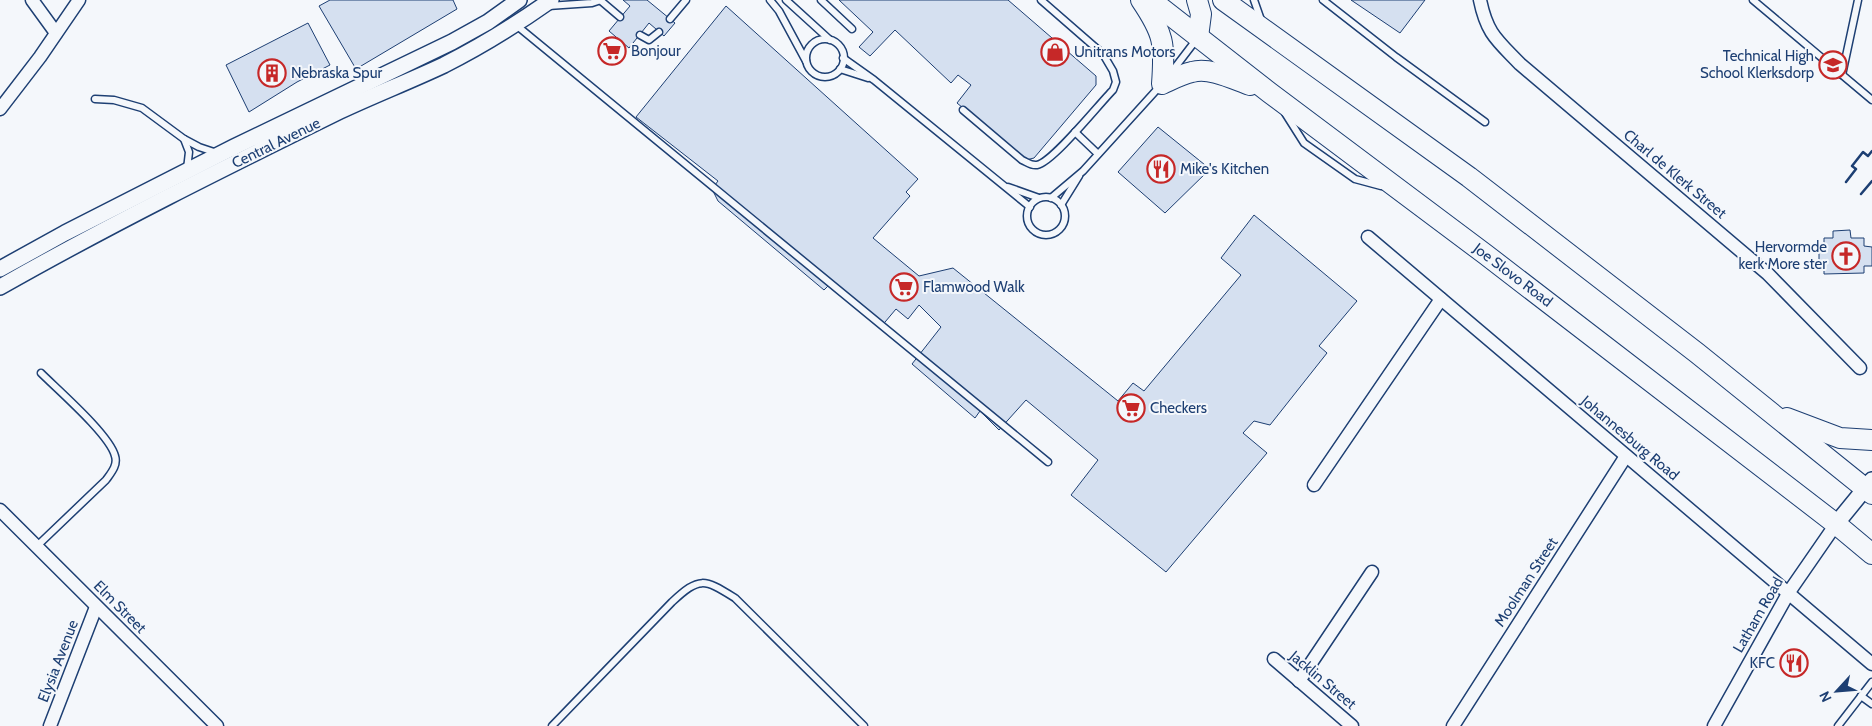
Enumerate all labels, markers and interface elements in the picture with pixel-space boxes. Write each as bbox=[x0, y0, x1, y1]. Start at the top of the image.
supermarket icon: Bonjour bbox=[597, 36, 627, 66]
shop icon: Unitrans Motors bbox=[1040, 37, 1070, 67]
place label: Bonjour bbox=[631, 42, 681, 60]
place label: Unitrans Motors bbox=[1074, 43, 1175, 61]
place label: Technical High School Klerksdorp bbox=[1700, 47, 1814, 82]
school or university icon: Technical High School Klerksdorp bbox=[1818, 50, 1848, 80]
building icon: Nebraska Spur bbox=[257, 58, 287, 88]
place label: Nebraska Spur bbox=[291, 64, 383, 82]
street label: Central Avenue bbox=[229, 114, 324, 172]
street label: Charl de Klerk Street bbox=[1620, 126, 1730, 222]
restaurant icon: Mike's Kitchen bbox=[1146, 154, 1176, 184]
place label: Mike's Kitchen bbox=[1180, 160, 1269, 178]
place label: Hervormde kerk More ster bbox=[1739, 238, 1827, 273]
street label: Joe Slovo Road bbox=[1469, 239, 1556, 311]
church icon: Hervormde kerk More ster bbox=[1831, 241, 1861, 271]
supermarket icon: Flamwood Walk bbox=[889, 272, 919, 302]
place label: Flamwood Walk bbox=[923, 278, 1025, 296]
street label: Johannesburg Road bbox=[1577, 391, 1683, 484]
supermarket icon: Checkers bbox=[1116, 393, 1146, 423]
place label: Checkers bbox=[1150, 399, 1207, 417]
street label: Moolman Street bbox=[1490, 534, 1562, 630]
street label: Latham Road bbox=[1729, 574, 1787, 656]
street label: Elm Street bbox=[90, 577, 150, 637]
street label: Elysia Avenue bbox=[34, 617, 82, 705]
street label: Jacklin Street bbox=[1285, 646, 1360, 713]
restaurant icon: KFC bbox=[1779, 648, 1809, 678]
place label: KFC bbox=[1750, 654, 1775, 672]
north arrow bbox=[1812, 666, 1862, 716]
text: N bbox=[1815, 688, 1836, 705]

